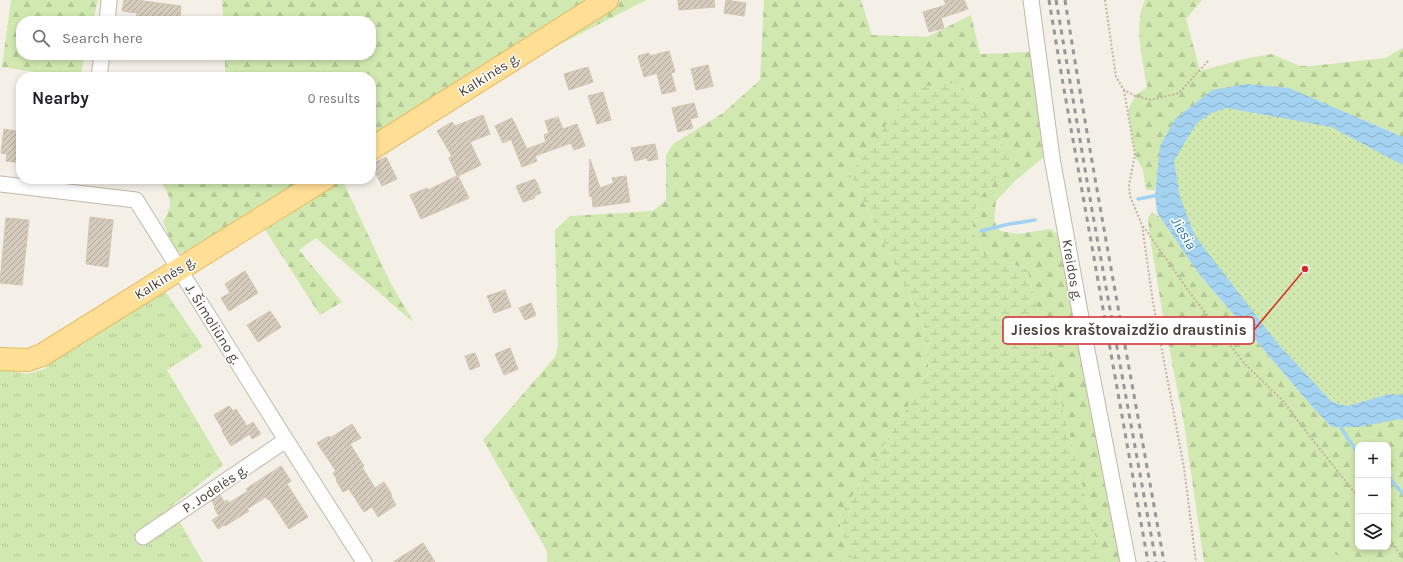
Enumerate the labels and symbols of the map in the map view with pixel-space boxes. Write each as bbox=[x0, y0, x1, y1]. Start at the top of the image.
street label: Kalkinės g. bbox=[455, 49, 523, 100]
water label: Jiesia bbox=[1167, 213, 1201, 253]
street label: Kreidos g. bbox=[1058, 238, 1086, 302]
street label: Kalkinės g. bbox=[131, 252, 199, 303]
street label: J. Šimoliūno g. bbox=[182, 281, 245, 368]
callout: Jiesios kraštovaizdžio draustinis bbox=[1003, 317, 1254, 344]
text: Jiesios kraštovaizdžio draustinis bbox=[1011, 321, 1247, 339]
street label: P. Jodelės g. bbox=[179, 461, 251, 517]

